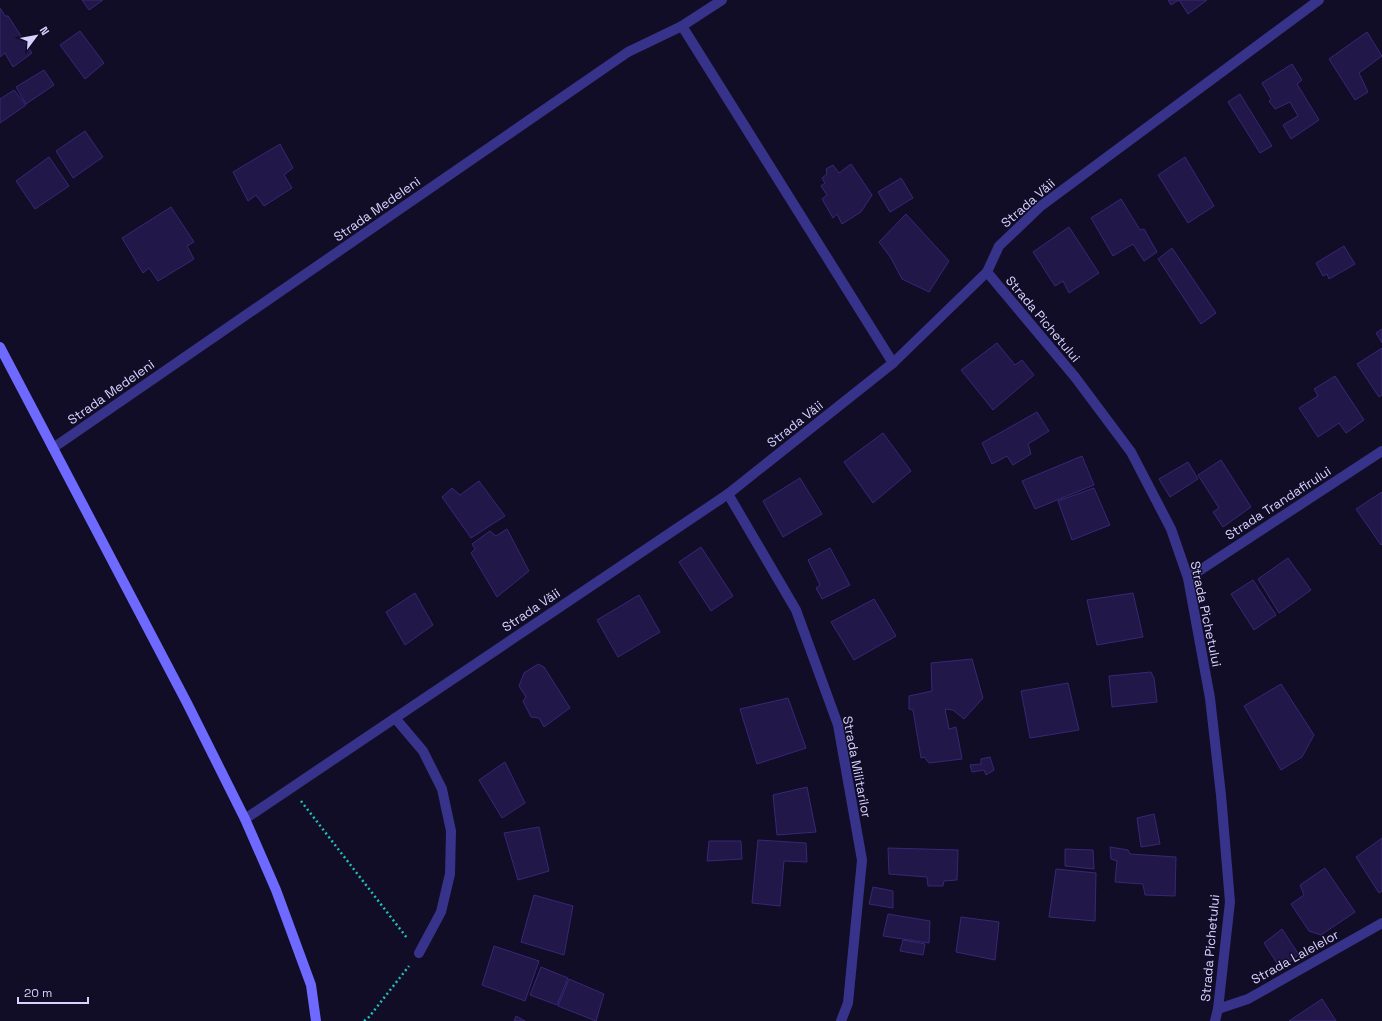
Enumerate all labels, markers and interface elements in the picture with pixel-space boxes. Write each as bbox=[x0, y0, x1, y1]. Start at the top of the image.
north arrow bbox=[16, 16, 56, 56]
text: N bbox=[37, 24, 52, 38]
street label: Strada Medeleni bbox=[330, 173, 424, 245]
street label: Strada Văii bbox=[997, 175, 1059, 231]
street label: Strada Pichetului bbox=[1002, 272, 1084, 366]
street label: Strada Medeleni bbox=[64, 356, 158, 428]
street label: Strada Văii bbox=[764, 397, 826, 451]
street label: Strada Trandafirului bbox=[1222, 462, 1334, 544]
street label: Strada Pichetului bbox=[1187, 560, 1225, 668]
street label: Strada Văii bbox=[499, 584, 563, 636]
street label: Strada Militarilor bbox=[839, 715, 875, 820]
street label: Strada Pichetului bbox=[1197, 894, 1223, 1002]
street label: Strada Lalelelor bbox=[1248, 926, 1342, 988]
scale bar bbox=[18, 979, 88, 1005]
text: 20 m bbox=[24, 985, 52, 1001]

